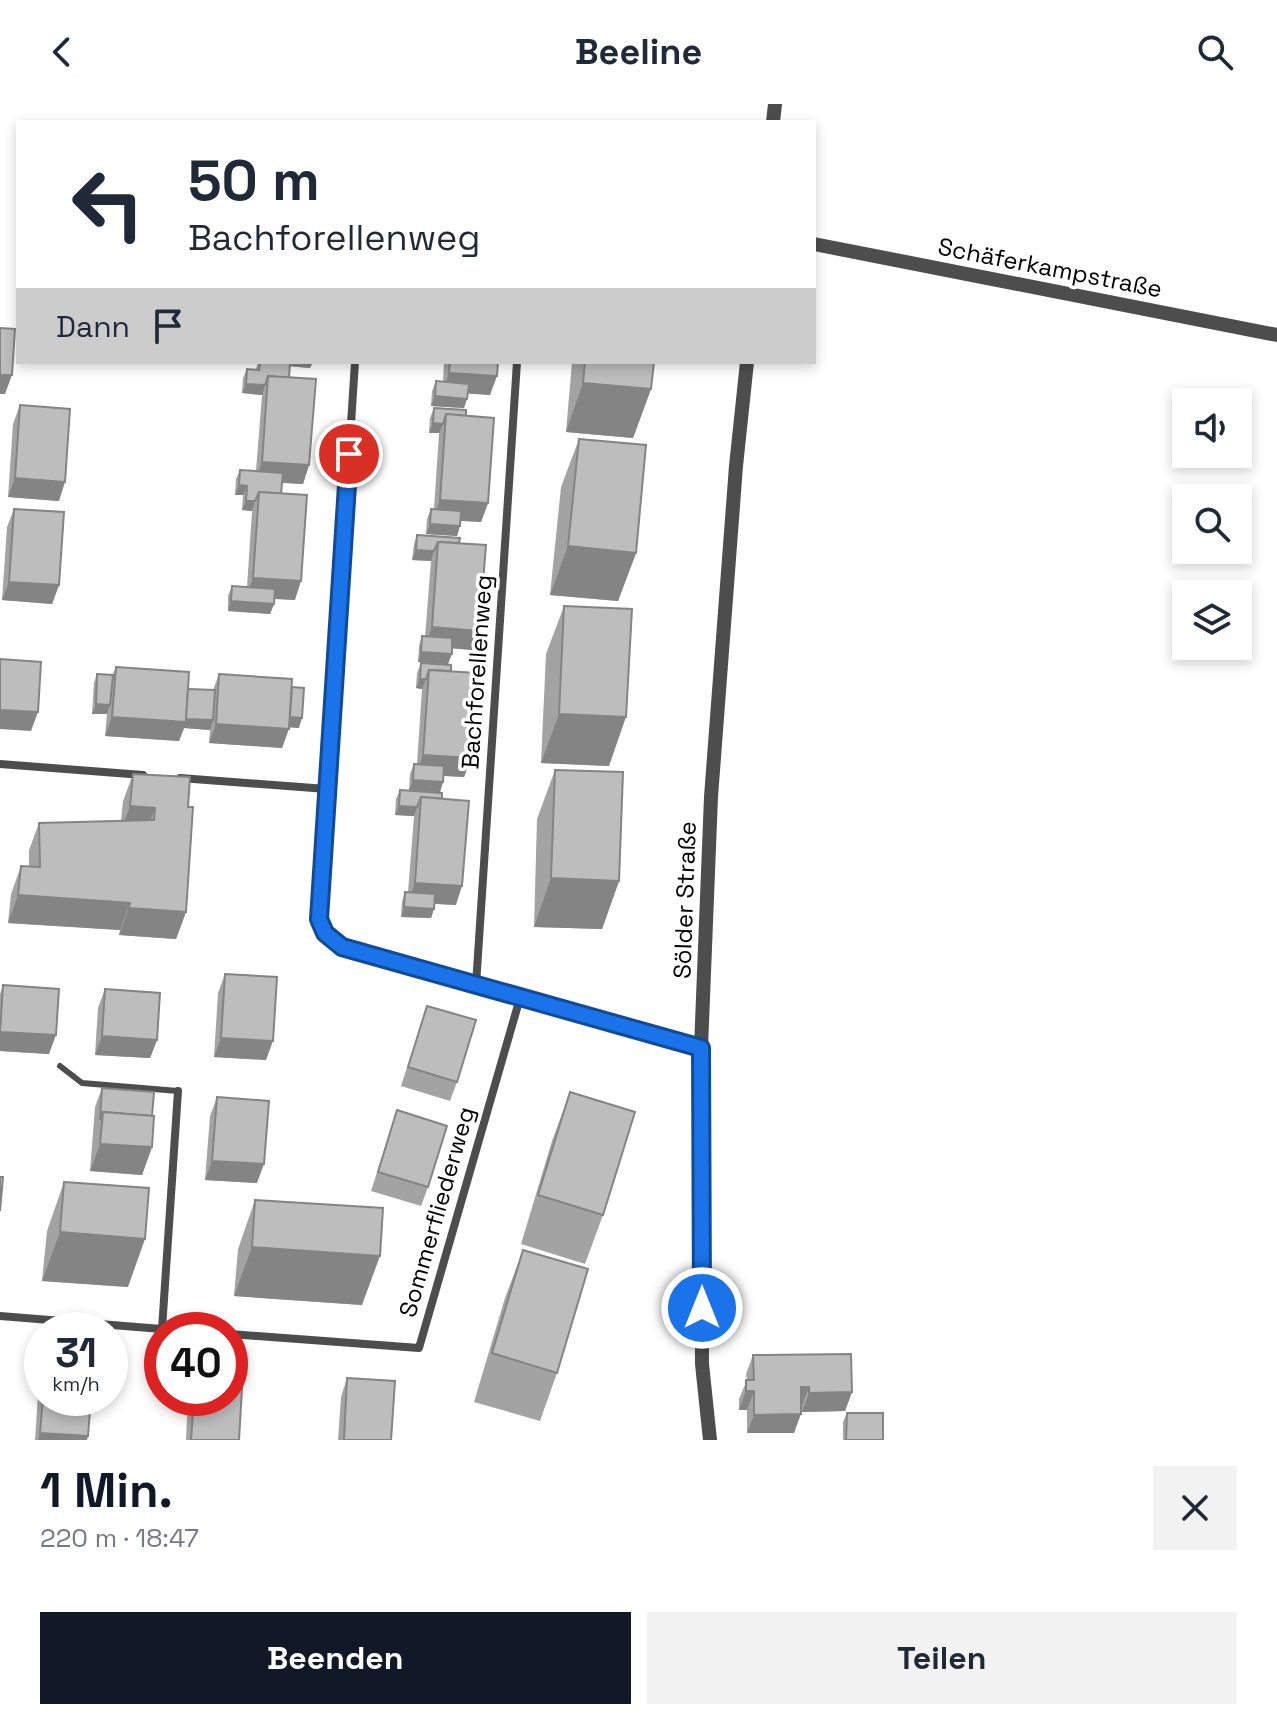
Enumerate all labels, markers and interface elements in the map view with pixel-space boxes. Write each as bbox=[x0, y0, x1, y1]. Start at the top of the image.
text: Beeline bbox=[575, 29, 702, 75]
icon: back bbox=[40, 30, 84, 74]
icon: search bbox=[1193, 30, 1237, 74]
text: 50 m bbox=[188, 145, 320, 216]
icon: left bbox=[56, 152, 160, 256]
text: Bachforellenweg bbox=[188, 215, 480, 261]
street label: Schäferkampstraße bbox=[935, 231, 1165, 304]
icon: arrive bbox=[146, 304, 190, 348]
text: Dann bbox=[56, 307, 130, 346]
map controls bbox=[1172, 388, 1252, 660]
button: sound bbox=[1172, 388, 1252, 468]
pin bbox=[315, 420, 383, 488]
icon: arrive bbox=[327, 432, 371, 476]
button: search bbox=[1172, 484, 1252, 564]
street label: Bachforellenweg bbox=[454, 574, 499, 770]
button: layers bbox=[1172, 580, 1252, 660]
street label: Sölder Straße bbox=[666, 821, 703, 979]
street label: Sommerfliederweg bbox=[392, 1103, 481, 1321]
position arrow bbox=[660, 1266, 744, 1350]
speed limit sign: 40 bbox=[144, 1312, 248, 1416]
text: 31 bbox=[55, 1328, 97, 1379]
text: km/h bbox=[52, 1371, 100, 1397]
text: 1 Min. bbox=[40, 1460, 173, 1521]
button: close bbox=[1153, 1466, 1237, 1550]
text: 220 m · 18:47 bbox=[40, 1521, 199, 1555]
button: Beenden bbox=[40, 1612, 631, 1704]
button: Teilen bbox=[647, 1612, 1237, 1704]

